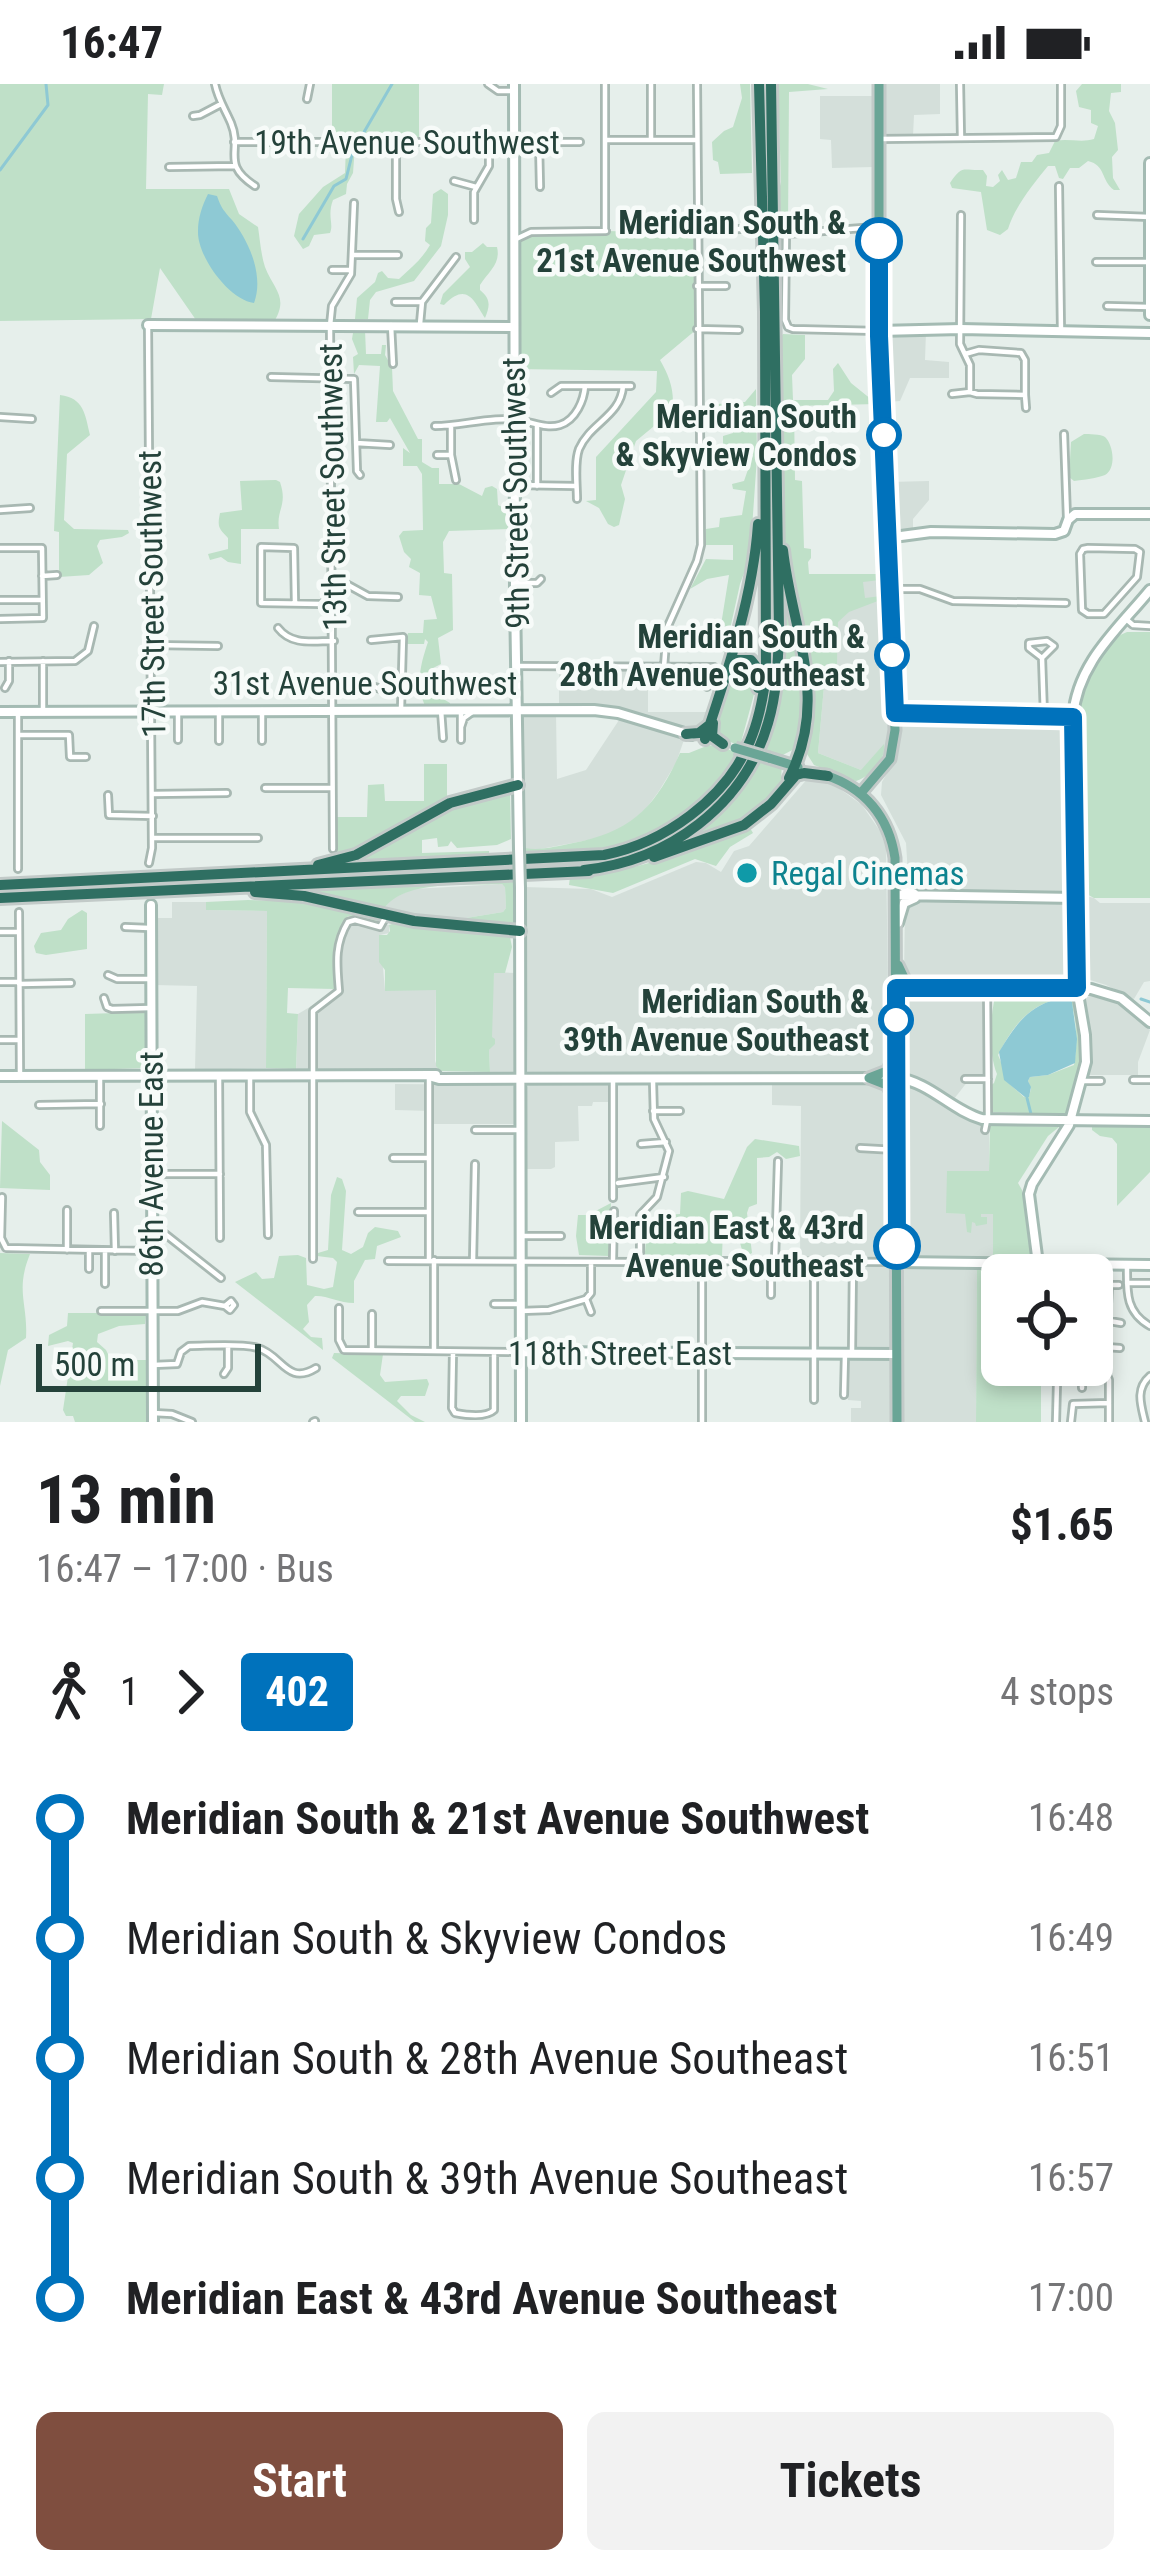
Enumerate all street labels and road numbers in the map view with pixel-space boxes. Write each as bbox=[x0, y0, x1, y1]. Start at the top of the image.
street label: 19th Avenue Southwest bbox=[254, 123, 560, 162]
street label: 13th Street Southwest bbox=[310, 343, 355, 631]
street label: 9th Street Southwest bbox=[494, 357, 537, 629]
street label: 17th Street Southwest bbox=[129, 450, 174, 738]
street label: 31st Avenue Southwest bbox=[213, 664, 517, 703]
street label: 86th Avenue East bbox=[132, 1051, 171, 1277]
street label: 118th Street East bbox=[508, 1334, 732, 1373]

